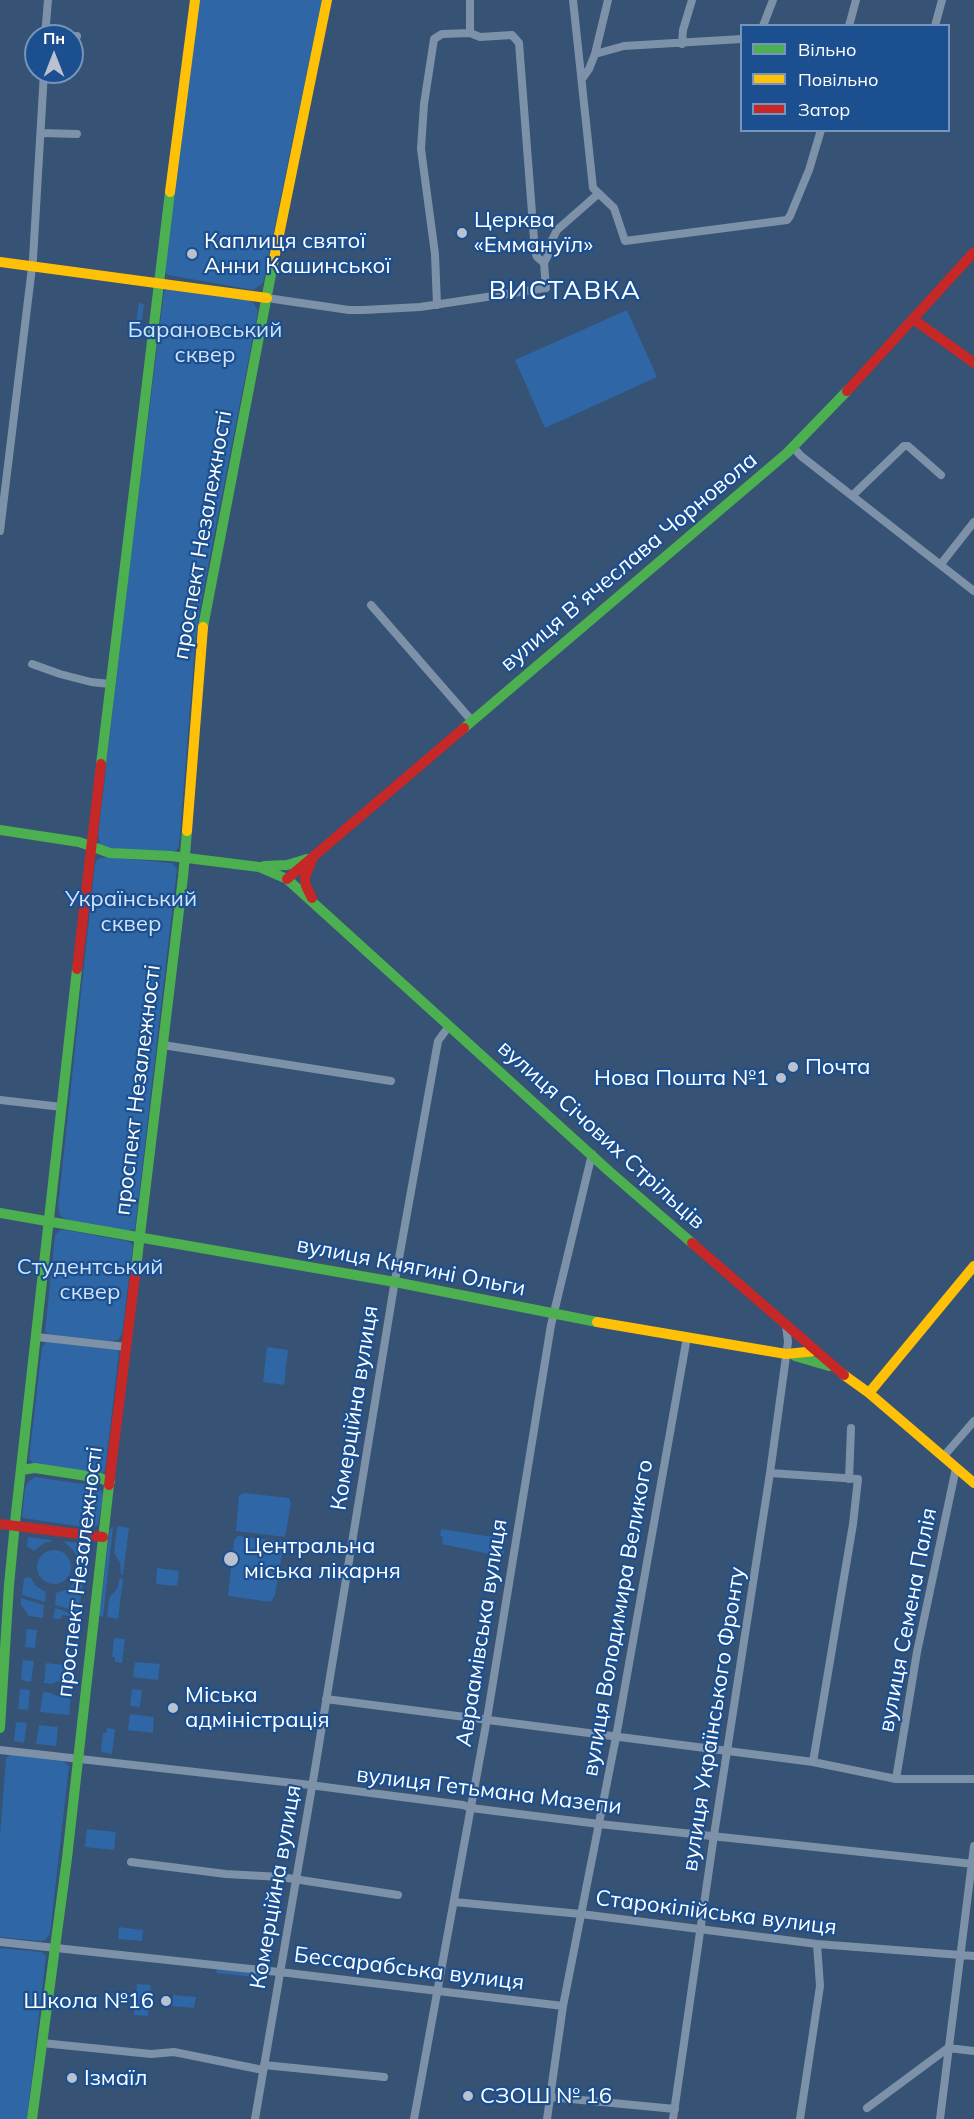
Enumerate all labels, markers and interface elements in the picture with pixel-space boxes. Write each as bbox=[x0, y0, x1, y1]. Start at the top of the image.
north arrow bbox=[24, 24, 84, 84]
legend bbox=[740, 24, 950, 132]
text: Пн bbox=[43, 28, 65, 48]
text: Вільно bbox=[798, 38, 856, 61]
text: Повільно bbox=[798, 68, 878, 91]
text: Затор bbox=[798, 98, 850, 121]
place label: Церква «Еммануїл» bbox=[474, 207, 593, 258]
marker: Церква «Еммануїл» bbox=[455, 226, 469, 240]
place label: Каплиця cвятої Анни Кашинської bbox=[204, 228, 391, 280]
marker: Каплиця cвятої Анни Кашинської bbox=[185, 247, 199, 261]
district label: ВИСТАВКА bbox=[489, 275, 641, 307]
park label: Барановський сквер bbox=[128, 317, 282, 368]
street label: проспект Незалежності bbox=[168, 408, 238, 662]
street label: вулиця Вʼячеслава Чорновола bbox=[495, 447, 763, 677]
park label: Український сквер bbox=[65, 886, 197, 938]
street label: проспект Незалежності bbox=[110, 963, 166, 1217]
street label: вулиця Січових Стрільців bbox=[492, 1035, 710, 1235]
place label: Почта bbox=[805, 1054, 870, 1080]
marker: Почта bbox=[786, 1060, 800, 1074]
place label: Нова Пошта №1 bbox=[594, 1065, 769, 1091]
marker: Нова Пошта №1 bbox=[774, 1071, 788, 1085]
street label: вулиця Княгині Ольги bbox=[294, 1232, 528, 1302]
park label: Студентський сквер bbox=[17, 1254, 163, 1306]
street label: Комерційна вулиця bbox=[326, 1304, 384, 1512]
street label: проспект Незалежності bbox=[52, 1445, 108, 1699]
street label: вулиця Володимира Великого bbox=[577, 1458, 659, 1778]
street label: вулиця Семена Палія bbox=[873, 1506, 943, 1734]
street label: Авраамівська вулиця bbox=[451, 1517, 513, 1749]
place label: Центральна міська лікарня bbox=[244, 1533, 401, 1585]
marker: Центральна міська лікарня bbox=[222, 1550, 240, 1568]
street label: вулиця Українського Фронту bbox=[677, 1565, 751, 1873]
place label: Міська адміністрація bbox=[185, 1682, 330, 1734]
marker: Міська адміністрація bbox=[166, 1701, 180, 1715]
street label: вулиця Гетьмана Мазепи bbox=[355, 1762, 623, 1820]
street label: Комерційна вулиця bbox=[245, 1783, 307, 1991]
street label: Старокілійська вулиця bbox=[594, 1885, 838, 1941]
street label: Бессарабська вулиця bbox=[292, 1942, 526, 1996]
place label: Школа №16 bbox=[23, 1988, 154, 2014]
marker: Школа №16 bbox=[159, 1994, 173, 2008]
place label: Ізмаїл bbox=[84, 2065, 147, 2091]
marker: Ізмаїл bbox=[65, 2071, 79, 2085]
place label: СЗОШ № 16 bbox=[480, 2083, 612, 2109]
marker: СЗОШ № 16 bbox=[461, 2089, 475, 2103]

